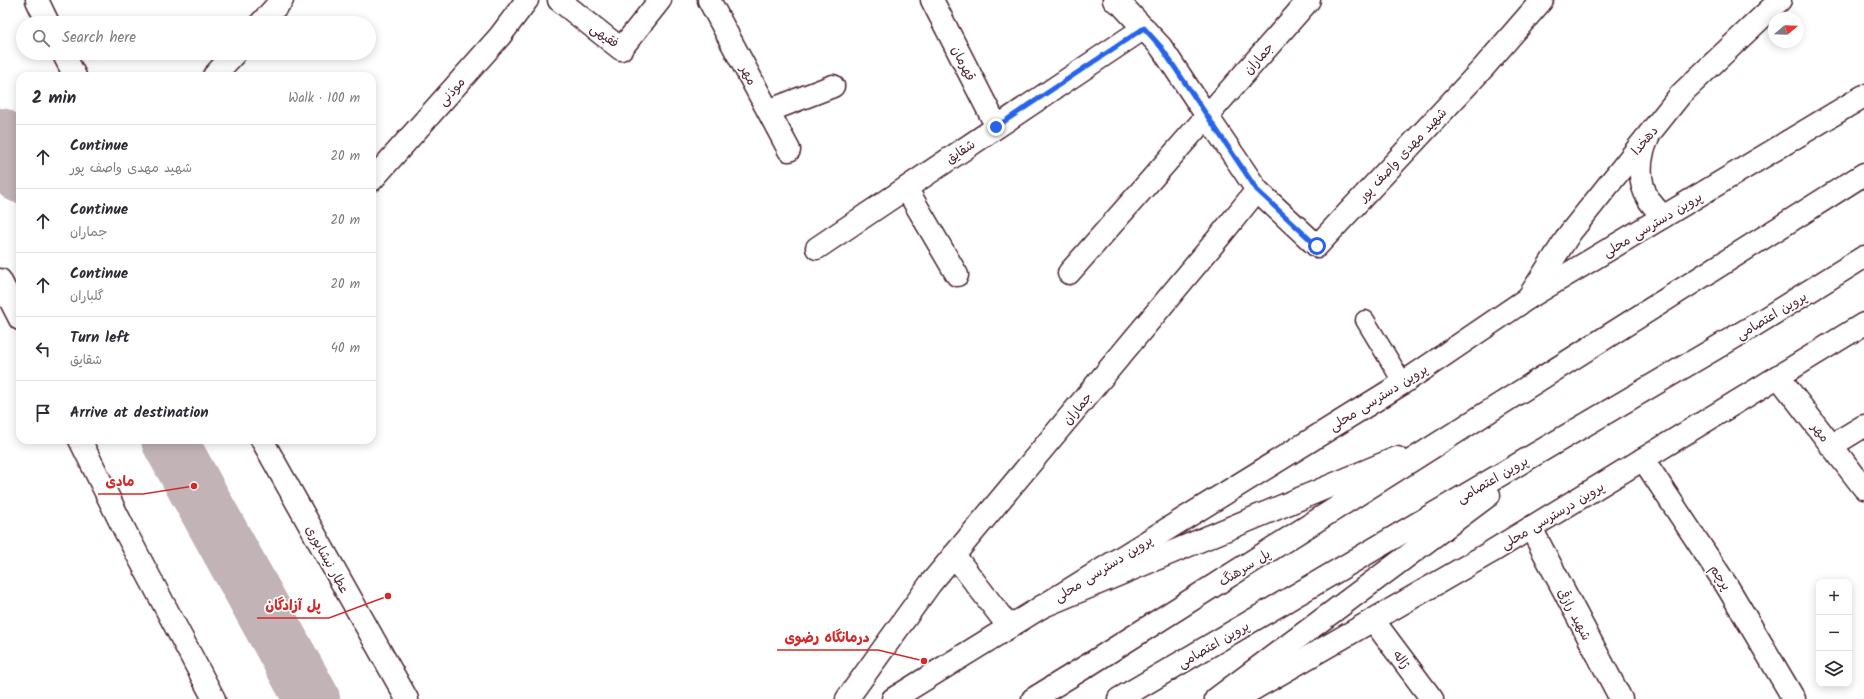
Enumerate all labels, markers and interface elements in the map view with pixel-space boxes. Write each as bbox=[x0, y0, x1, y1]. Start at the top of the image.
north arrow bbox=[1768, 12, 1804, 48]
search box bbox=[16, 16, 376, 60]
street label: فقیهی bbox=[585, 19, 623, 54]
text: Search here bbox=[62, 26, 136, 50]
icon: search bbox=[30, 27, 52, 49]
street label: جماران bbox=[1239, 38, 1279, 80]
street label: قهرمان bbox=[945, 42, 980, 85]
street label: مهر bbox=[733, 61, 762, 89]
street label: موذنی bbox=[433, 73, 471, 111]
text: 2 min bbox=[32, 85, 76, 112]
text: Walk · 100 m bbox=[288, 88, 360, 109]
street label: شهید مهدی واصف پور bbox=[1353, 103, 1452, 208]
route end bbox=[987, 118, 1005, 136]
street label: دهخدا bbox=[1627, 122, 1664, 160]
text: Continue bbox=[70, 134, 128, 158]
street label: شقایق bbox=[942, 135, 980, 170]
icon: ahead bbox=[32, 146, 54, 168]
text: 20 m bbox=[330, 146, 360, 167]
text: شهید مهدی واصف پور bbox=[70, 158, 192, 179]
street label: پروین دسترسی محلی bbox=[1599, 187, 1707, 263]
text: Continue bbox=[70, 198, 128, 222]
icon: ahead bbox=[32, 210, 54, 232]
text: 20 m bbox=[330, 210, 360, 231]
text: جماران bbox=[70, 222, 107, 243]
route start bbox=[1308, 237, 1326, 255]
text: Continue bbox=[70, 262, 128, 286]
icon: ahead bbox=[32, 274, 54, 296]
text: 20 m bbox=[330, 274, 360, 295]
text: گلباران bbox=[70, 286, 104, 307]
street label: پروین اعتصامی bbox=[1732, 287, 1811, 346]
text: Turn left bbox=[70, 326, 130, 350]
icon: left bbox=[32, 338, 54, 360]
text: 40 m bbox=[331, 338, 360, 359]
text: شقایق bbox=[70, 350, 102, 371]
street label: پروین دسترسی محلی bbox=[1325, 359, 1432, 437]
street label: جماران bbox=[1058, 388, 1098, 430]
text: Arrive at destination bbox=[70, 401, 209, 425]
icon: arrive bbox=[32, 402, 54, 424]
street label: مهر bbox=[1805, 418, 1834, 447]
street label: پروین اعتصامی bbox=[1453, 451, 1533, 509]
callout: مادی bbox=[98, 468, 143, 494]
text: مادی bbox=[106, 471, 135, 493]
street label: پروین درسترسی محلی bbox=[1497, 477, 1609, 556]
street label: عطار نیشابوری bbox=[299, 522, 354, 598]
street label: پروین دسترسی محلی bbox=[1050, 530, 1157, 608]
street label: پل سرهنگ bbox=[1215, 544, 1275, 592]
street label: پرچم bbox=[1704, 561, 1736, 595]
map controls bbox=[1816, 579, 1852, 687]
button: + bbox=[1816, 579, 1852, 615]
street label: شهید رازقی bbox=[1551, 585, 1596, 645]
callout: پل آزادگان bbox=[257, 592, 329, 618]
text: پل آزادگان bbox=[265, 595, 321, 617]
button: − bbox=[1816, 615, 1852, 651]
street label: پروین اعتصامی bbox=[1174, 616, 1254, 674]
callout: درمانگاه رضوی bbox=[777, 624, 878, 650]
text: درمانگاه رضوی bbox=[784, 627, 870, 649]
street label: ژاله bbox=[1387, 646, 1415, 674]
button: layers bbox=[1816, 651, 1852, 687]

